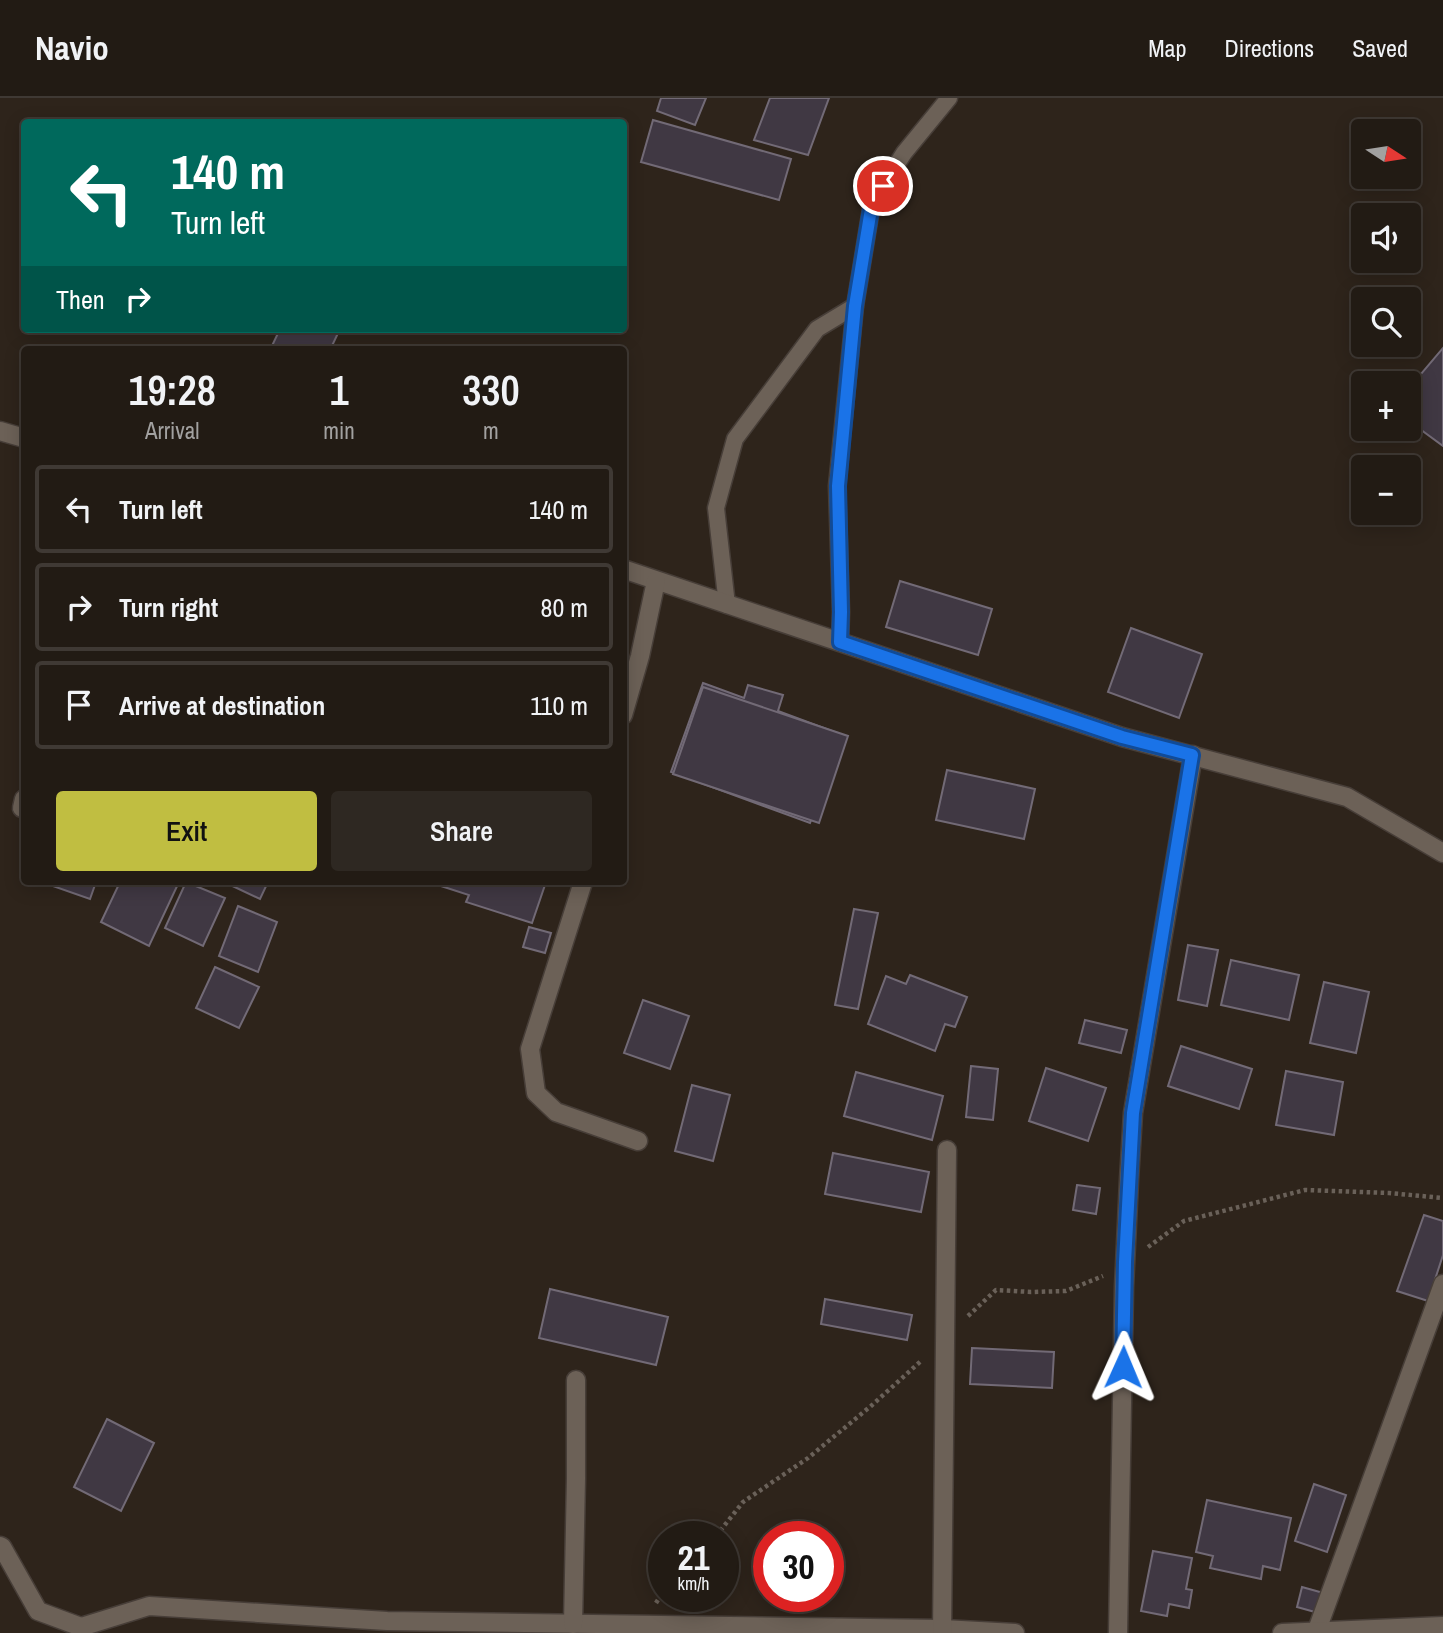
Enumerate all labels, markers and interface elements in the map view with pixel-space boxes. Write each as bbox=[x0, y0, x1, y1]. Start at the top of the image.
text: Navio bbox=[35, 26, 109, 70]
text: Map bbox=[1148, 32, 1186, 64]
text: Directions bbox=[1224, 32, 1314, 64]
text: Saved bbox=[1352, 32, 1408, 64]
north arrow bbox=[1351, 119, 1421, 189]
map controls bbox=[1351, 119, 1421, 525]
text: 140 m bbox=[171, 138, 285, 204]
icon: left bbox=[56, 147, 147, 238]
pin bbox=[853, 156, 913, 216]
icon: arrive bbox=[864, 167, 902, 205]
text: Turn left bbox=[171, 201, 265, 244]
button: sound bbox=[1351, 203, 1421, 273]
icon: right bbox=[119, 280, 157, 318]
text: Then bbox=[56, 282, 105, 317]
button: search bbox=[1351, 287, 1421, 357]
text: 19:28 bbox=[128, 362, 216, 418]
text: 1 bbox=[329, 362, 349, 418]
text: 330 bbox=[462, 362, 520, 418]
button: + bbox=[1351, 371, 1421, 441]
text: Arrival bbox=[145, 415, 199, 446]
text: min bbox=[323, 415, 355, 446]
text: m bbox=[483, 415, 499, 446]
button: − bbox=[1351, 455, 1421, 525]
icon: left bbox=[60, 490, 98, 528]
text: Turn left bbox=[119, 492, 203, 527]
text: 140 m bbox=[529, 492, 588, 527]
icon: right bbox=[60, 588, 98, 626]
text: Turn right bbox=[119, 590, 218, 625]
text: 80 m bbox=[541, 590, 588, 625]
icon: arrive bbox=[60, 686, 98, 724]
text: Arrive at destination bbox=[119, 688, 325, 723]
text: 110 m bbox=[530, 688, 588, 723]
button: Exit bbox=[56, 791, 317, 871]
button: Share bbox=[331, 791, 592, 871]
position arrow bbox=[1086, 1330, 1160, 1404]
speed limit sign: 30 bbox=[753, 1521, 844, 1612]
text: 21 bbox=[678, 1534, 709, 1581]
text: km/h bbox=[678, 1571, 710, 1596]

